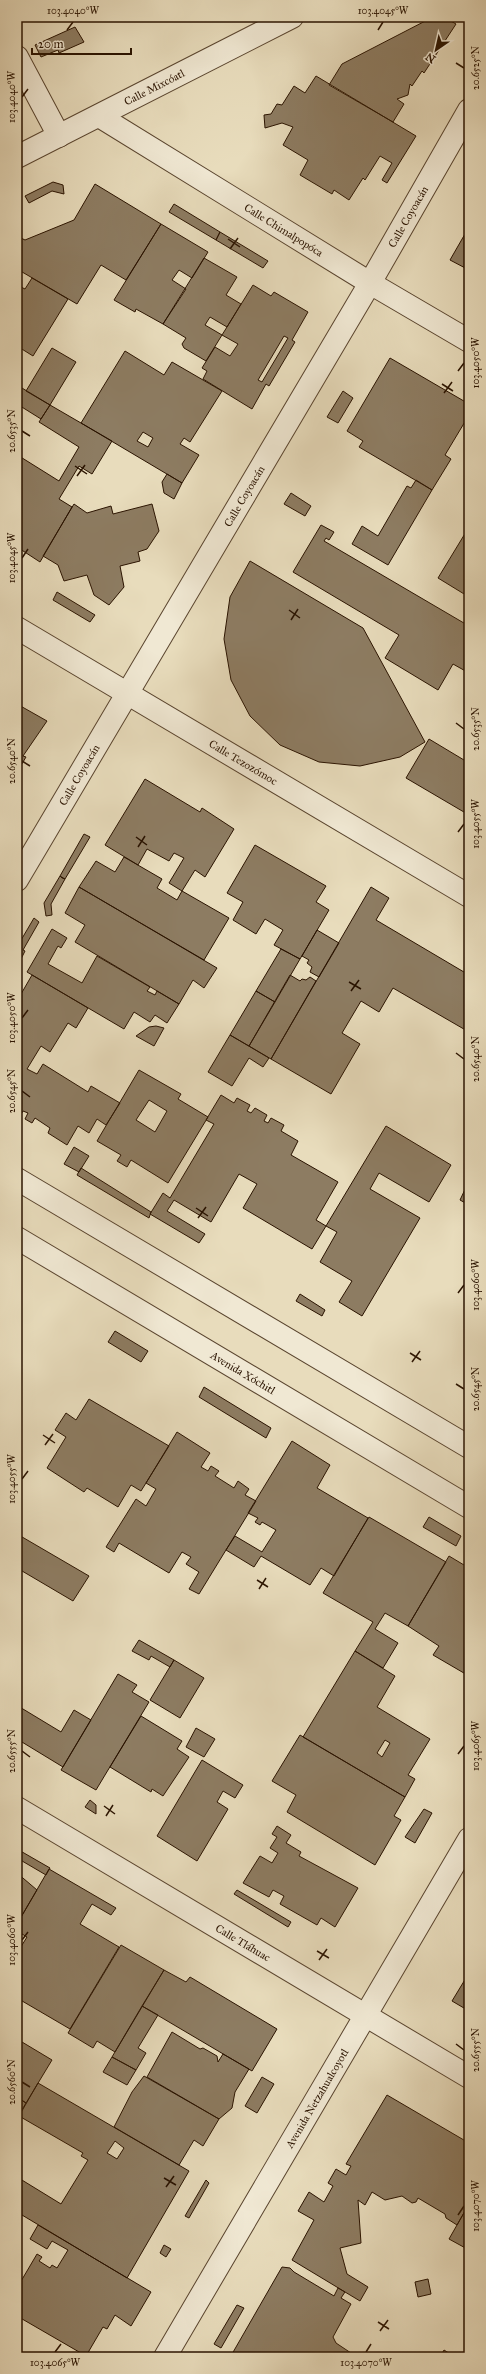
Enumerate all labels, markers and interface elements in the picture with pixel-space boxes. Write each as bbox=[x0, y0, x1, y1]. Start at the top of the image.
text: 103.4040°W bbox=[47, 5, 99, 17]
text: 103.4045°W bbox=[358, 5, 409, 17]
scale bar bbox=[32, 30, 131, 56]
north arrow bbox=[416, 30, 456, 70]
text: 20 m bbox=[38, 37, 64, 51]
text: 20.6525°N bbox=[470, 45, 482, 90]
text: N bbox=[423, 50, 438, 66]
street label: Calle Mixcóatl bbox=[122, 66, 187, 108]
text: 103.4040°W bbox=[6, 71, 18, 123]
street label: Calle Coyoacán bbox=[385, 184, 431, 250]
street label: Calle Chimalpopóca bbox=[242, 201, 326, 259]
text: 103.4050°W bbox=[470, 337, 482, 388]
text: 20.6535°N bbox=[6, 409, 18, 453]
street label: Calle Coyoacán bbox=[221, 463, 267, 529]
text: 103.4045°W bbox=[6, 532, 18, 583]
text: 20.6535°N bbox=[470, 707, 482, 751]
street label: Calle Tezozómoc bbox=[207, 737, 280, 788]
text: 20.6540°N bbox=[6, 738, 18, 784]
street label: Calle Coyoacán bbox=[56, 742, 102, 808]
text: 103.4055°W bbox=[470, 799, 482, 849]
text: 103.4050°W bbox=[6, 992, 18, 1043]
text: 20.6540°N bbox=[470, 1036, 482, 1082]
text: 20.6545°N bbox=[6, 1068, 18, 1113]
text: 103.4060°W bbox=[470, 1259, 482, 1311]
street label: Avenida Xóchitl bbox=[208, 1348, 278, 1397]
text: 20.6545°N bbox=[470, 1366, 482, 1411]
text: 103.4055°W bbox=[6, 1454, 18, 1504]
text: 103.4065°W bbox=[470, 1720, 482, 1771]
text: 20.6555°N bbox=[6, 1728, 18, 1773]
text: 103.4060°W bbox=[6, 1914, 18, 1966]
street label: Calle Tláhuac bbox=[213, 1921, 273, 1964]
text: 20.6555°N bbox=[470, 2027, 482, 2072]
street label: Avenida Netzahualcoyotl bbox=[282, 2046, 351, 2151]
text: 20.6560°N bbox=[6, 2059, 18, 2105]
text: 103.4070°W bbox=[470, 2180, 482, 2232]
text: 103.4065°W bbox=[30, 2357, 81, 2369]
text: 103.4070°W bbox=[340, 2357, 392, 2369]

